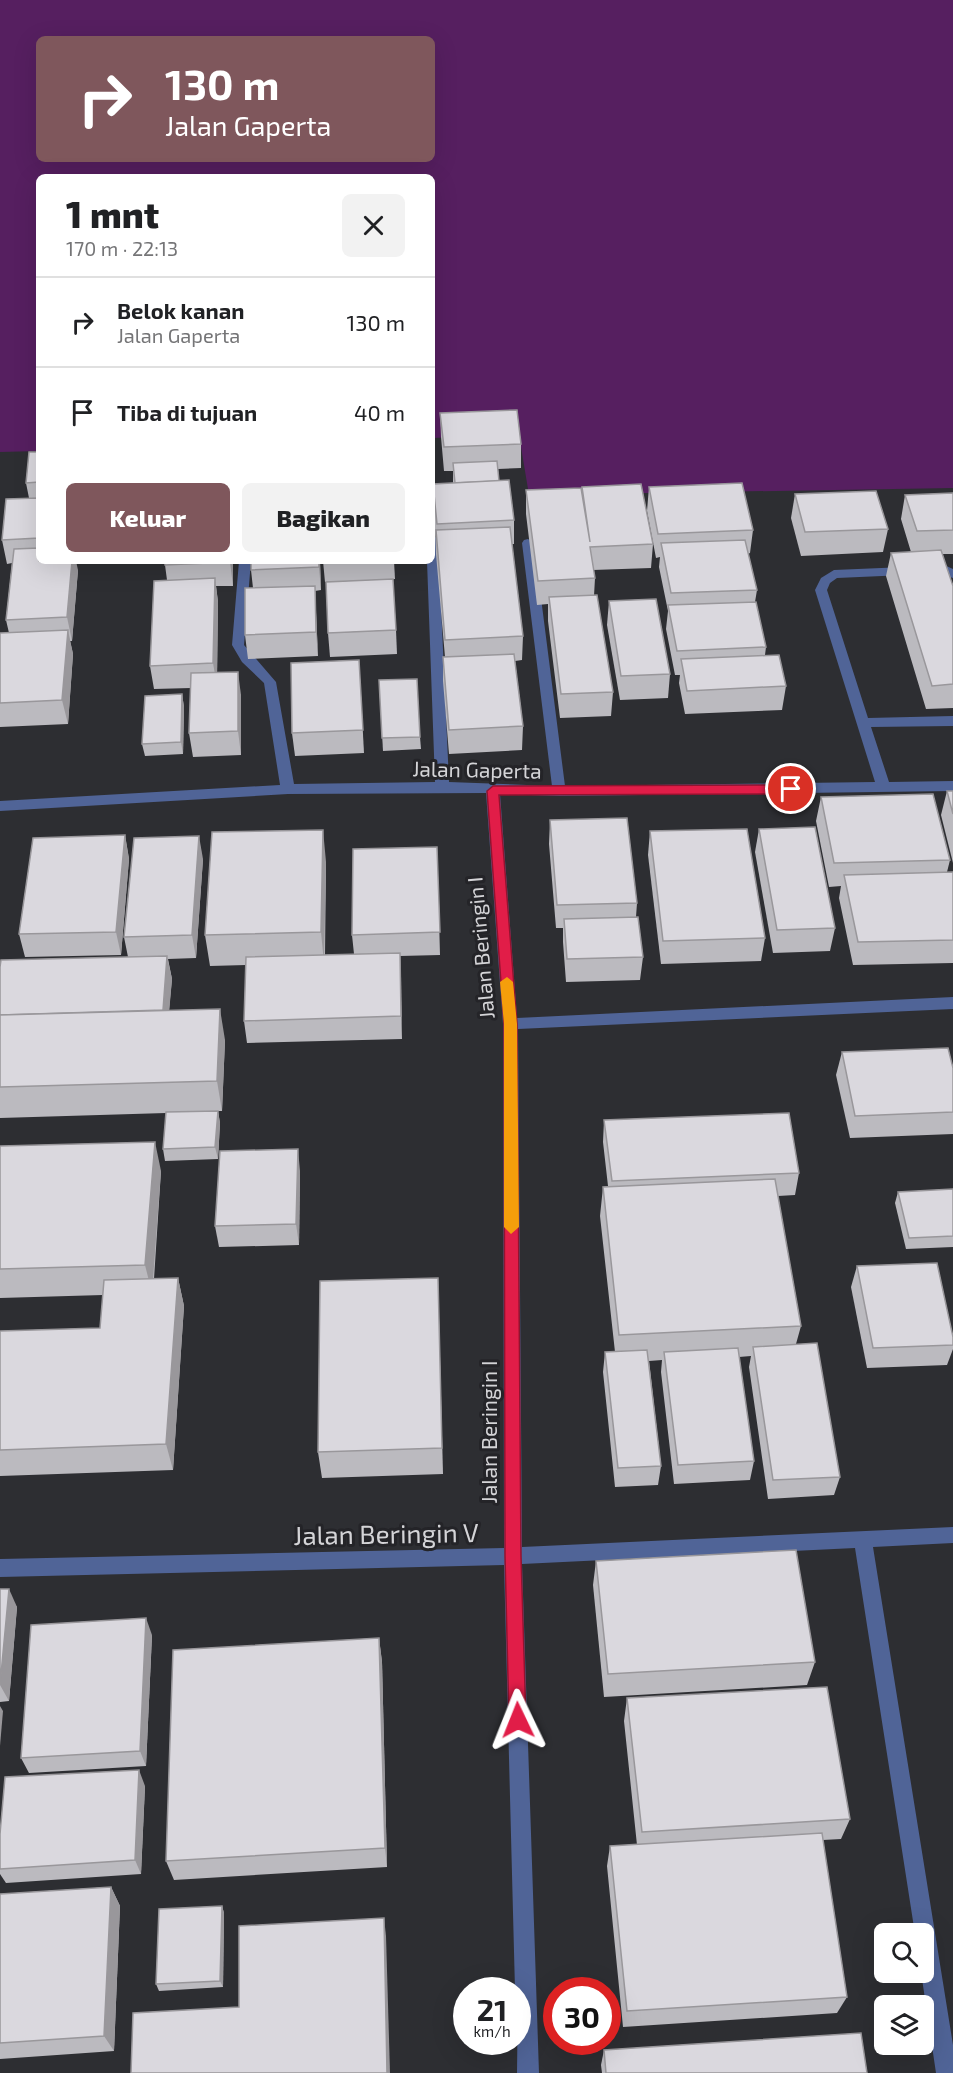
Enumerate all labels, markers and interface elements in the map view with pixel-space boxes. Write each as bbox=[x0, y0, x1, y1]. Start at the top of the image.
text: 130 m bbox=[165, 58, 280, 108]
icon: right bbox=[66, 60, 144, 138]
text: Jalan Gaperta bbox=[165, 109, 331, 141]
text: 1 mnt bbox=[66, 192, 159, 235]
button: close bbox=[342, 194, 405, 257]
text: 170 m · 22:13 bbox=[66, 236, 178, 260]
text: Belok kanan bbox=[117, 297, 244, 323]
icon: right bbox=[66, 306, 99, 339]
text: 130 m bbox=[347, 309, 405, 335]
text: Jalan Gaperta bbox=[117, 323, 240, 347]
icon: arrive bbox=[66, 396, 99, 429]
text: Tiba di tujuan bbox=[117, 399, 257, 425]
text: 40 m bbox=[354, 399, 405, 425]
button: Keluar bbox=[66, 483, 230, 552]
button: Bagikan bbox=[242, 483, 405, 552]
street label: Jalan Gaperta bbox=[412, 755, 542, 783]
pin bbox=[765, 763, 816, 814]
icon: arrive bbox=[774, 772, 807, 805]
street label: Jalan Beringin I bbox=[461, 876, 499, 1020]
street label: Jalan Beringin I bbox=[476, 1361, 501, 1503]
street label: Jalan Beringin V bbox=[293, 1516, 479, 1550]
position arrow bbox=[486, 1688, 550, 1752]
map controls bbox=[874, 1923, 934, 2055]
button: search bbox=[874, 1923, 934, 1983]
speed limit sign: 30 bbox=[543, 1977, 621, 2055]
text: 21 bbox=[477, 1991, 507, 2027]
button: layers bbox=[874, 1995, 934, 2055]
text: km/h bbox=[473, 2022, 511, 2040]

